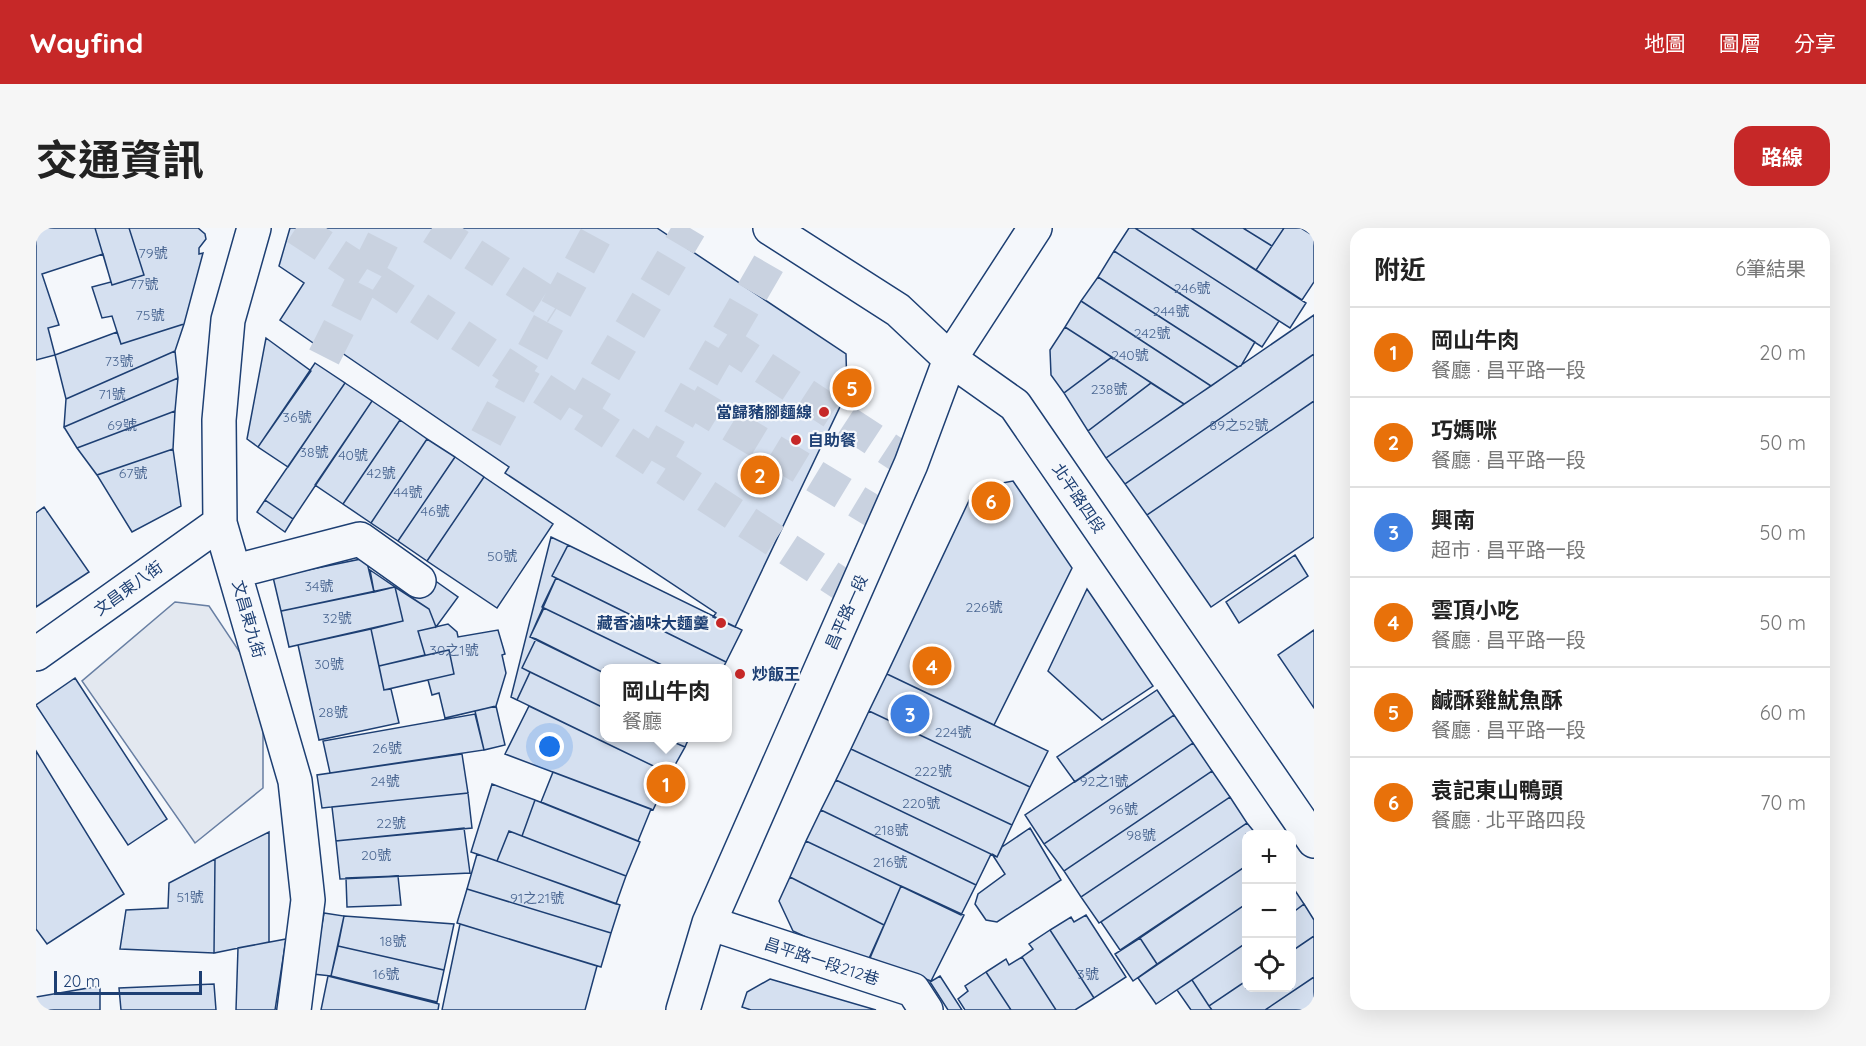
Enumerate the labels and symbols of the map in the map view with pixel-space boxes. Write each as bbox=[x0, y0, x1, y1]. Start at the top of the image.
house number: 79號 bbox=[139, 244, 168, 262]
house number: 77號 bbox=[130, 275, 158, 293]
house number: 246號 bbox=[1174, 279, 1210, 297]
house number: 244號 bbox=[1153, 302, 1189, 320]
house number: 75號 bbox=[136, 306, 164, 324]
house number: 242號 bbox=[1134, 324, 1170, 342]
house number: 240號 bbox=[1111, 346, 1149, 364]
house number: 73號 bbox=[105, 352, 133, 370]
pin: 5 bbox=[832, 366, 872, 410]
house number: 238號 bbox=[1091, 380, 1127, 398]
house number: 71號 bbox=[98, 385, 126, 403]
place label: 當歸豬腳麵線 bbox=[716, 402, 812, 422]
marker: 當歸豬腳麵線 bbox=[817, 405, 831, 419]
house number: 36號 bbox=[283, 408, 311, 426]
house number: 69號 bbox=[107, 416, 137, 434]
house number: 89之52號 bbox=[1210, 416, 1268, 434]
place label: 自助餐 bbox=[808, 430, 856, 450]
marker: 自助餐 bbox=[789, 433, 803, 447]
house number: 38號 bbox=[300, 443, 328, 461]
house number: 40號 bbox=[338, 446, 368, 464]
pin: 2 bbox=[740, 452, 780, 498]
street label: 北平路四段 bbox=[1048, 459, 1110, 537]
house number: 67號 bbox=[119, 464, 147, 482]
house number: 42號 bbox=[366, 464, 396, 482]
pin: 6 bbox=[972, 478, 1010, 524]
house number: 44號 bbox=[394, 483, 422, 501]
house number: 46號 bbox=[421, 502, 449, 520]
house number: 50號 bbox=[487, 547, 517, 565]
street label: 文昌東八街 bbox=[90, 556, 166, 620]
street label: 昌平路一段 bbox=[821, 571, 871, 653]
house number: 34號 bbox=[305, 577, 333, 595]
street label: 文昌東九街 bbox=[228, 578, 270, 660]
house number: 226號 bbox=[965, 598, 1003, 616]
house number: 32號 bbox=[322, 609, 352, 627]
place label: 藏香滷味大麵羹 bbox=[597, 613, 709, 633]
marker: 藏香滷味大麵羹 bbox=[714, 616, 728, 630]
house number: 30之1號 bbox=[430, 641, 478, 659]
pin: 4 bbox=[912, 644, 952, 688]
house number: 30號 bbox=[314, 655, 344, 673]
place label: 炒飯王 bbox=[752, 664, 800, 684]
marker: 炒飯王 bbox=[733, 667, 747, 681]
pin: 3 bbox=[890, 692, 930, 736]
house number: 28號 bbox=[318, 703, 348, 721]
house number: 224號 bbox=[935, 723, 971, 741]
your location bbox=[535, 732, 564, 761]
house number: 26號 bbox=[372, 739, 402, 757]
pin: 1 bbox=[646, 762, 686, 806]
house number: 222號 bbox=[914, 762, 952, 780]
house number: 24號 bbox=[371, 772, 399, 790]
house number: 92之1號 bbox=[1080, 772, 1128, 790]
house number: 220號 bbox=[902, 794, 940, 812]
house number: 96號 bbox=[1108, 800, 1138, 818]
house number: 22號 bbox=[376, 814, 406, 832]
house number: 218號 bbox=[874, 821, 908, 839]
house number: 98號 bbox=[1126, 826, 1156, 844]
house number: 20號 bbox=[361, 846, 391, 864]
house number: 216號 bbox=[873, 853, 907, 871]
house number: 51號 bbox=[177, 888, 203, 906]
house number: 91之21號 bbox=[510, 889, 564, 907]
house number: 18號 bbox=[380, 932, 406, 950]
street label: 昌平路一段212巷 bbox=[762, 933, 882, 989]
house number: 16號 bbox=[373, 965, 399, 983]
house number: 3號 bbox=[1077, 965, 1099, 983]
scale bar bbox=[54, 968, 202, 996]

